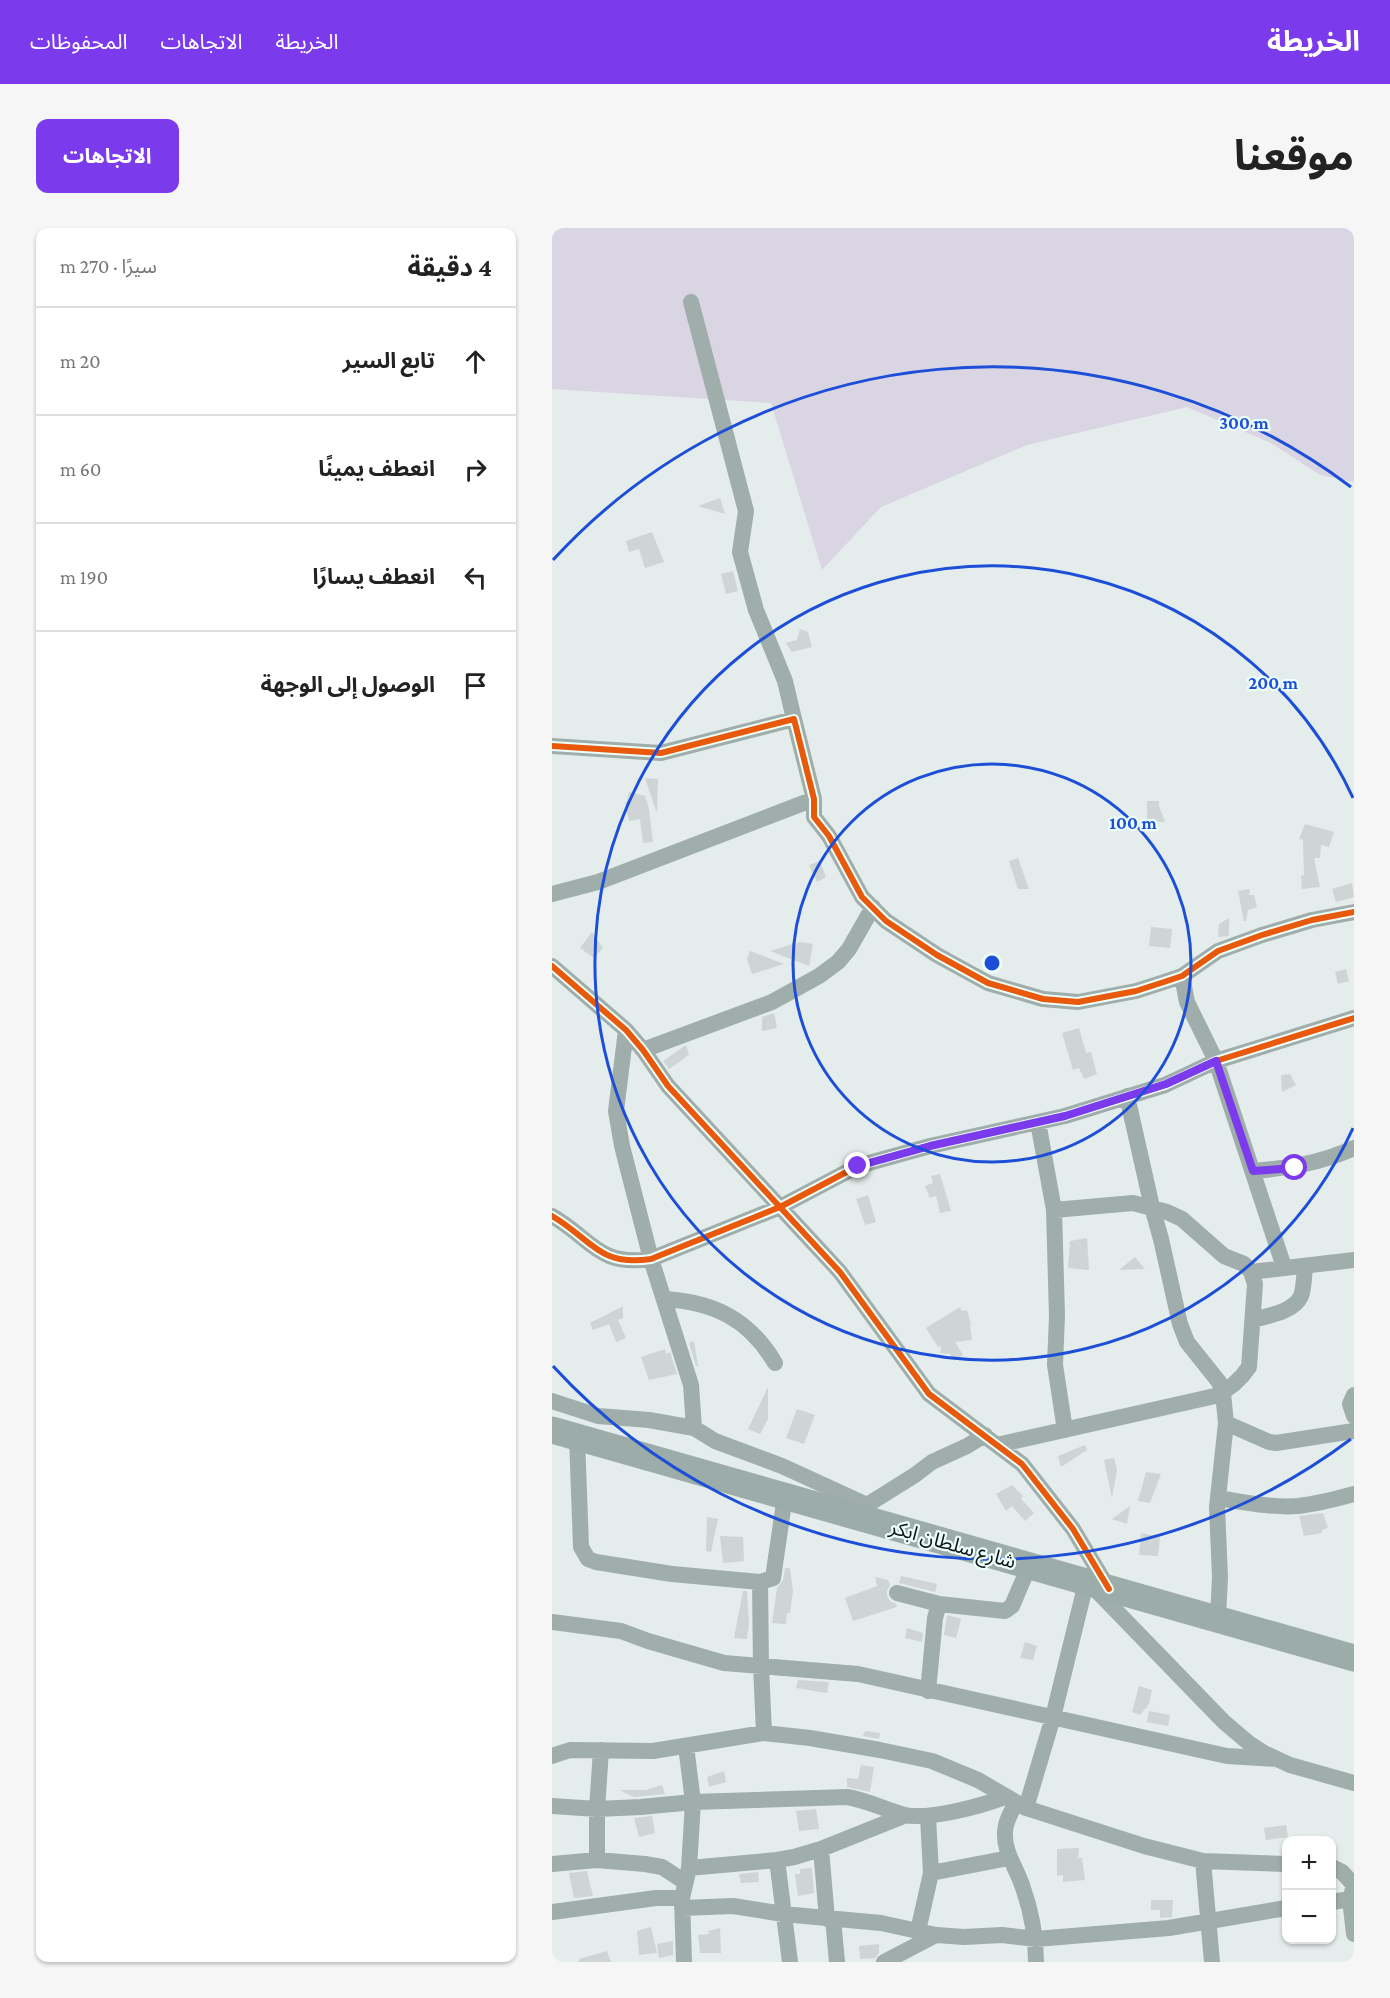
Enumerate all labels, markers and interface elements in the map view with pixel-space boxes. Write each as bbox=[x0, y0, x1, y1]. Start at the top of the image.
text: الخريطة bbox=[1267, 26, 1360, 57]
text: المحفوظات bbox=[30, 30, 127, 54]
text: الاتجاهات bbox=[160, 30, 242, 54]
text: الخريطة bbox=[275, 30, 338, 54]
button: الاتجاهات bbox=[36, 119, 179, 193]
text: موقعنا bbox=[1234, 132, 1354, 179]
text: 4 دقيقة bbox=[408, 253, 492, 282]
text: سيرًا · 270 m bbox=[60, 255, 157, 277]
icon: ahead bbox=[459, 345, 492, 378]
text: تابع السير bbox=[343, 348, 435, 373]
text: 20 m bbox=[60, 350, 101, 372]
text: 300 m bbox=[1219, 413, 1269, 433]
icon: right bbox=[459, 453, 492, 486]
text: انعطف يمينًا bbox=[318, 456, 435, 481]
text: 60 m bbox=[60, 458, 101, 480]
icon: left bbox=[459, 561, 492, 594]
text: انعطف يسارًا bbox=[313, 564, 435, 589]
text: 190 m bbox=[60, 566, 108, 588]
icon: arrive bbox=[459, 669, 492, 702]
text: الوصول إلى الوجهة bbox=[260, 672, 435, 697]
text: 200 m bbox=[1248, 673, 1299, 693]
text: 100 m bbox=[1109, 813, 1157, 833]
centre of rings bbox=[982, 953, 1002, 973]
route end bbox=[844, 1152, 870, 1178]
route start bbox=[1281, 1154, 1307, 1180]
street label: شارع سلطان ابكر bbox=[885, 1515, 1019, 1576]
map controls bbox=[1282, 1836, 1336, 1944]
button: + bbox=[1282, 1836, 1336, 1890]
button: − bbox=[1282, 1890, 1336, 1944]

